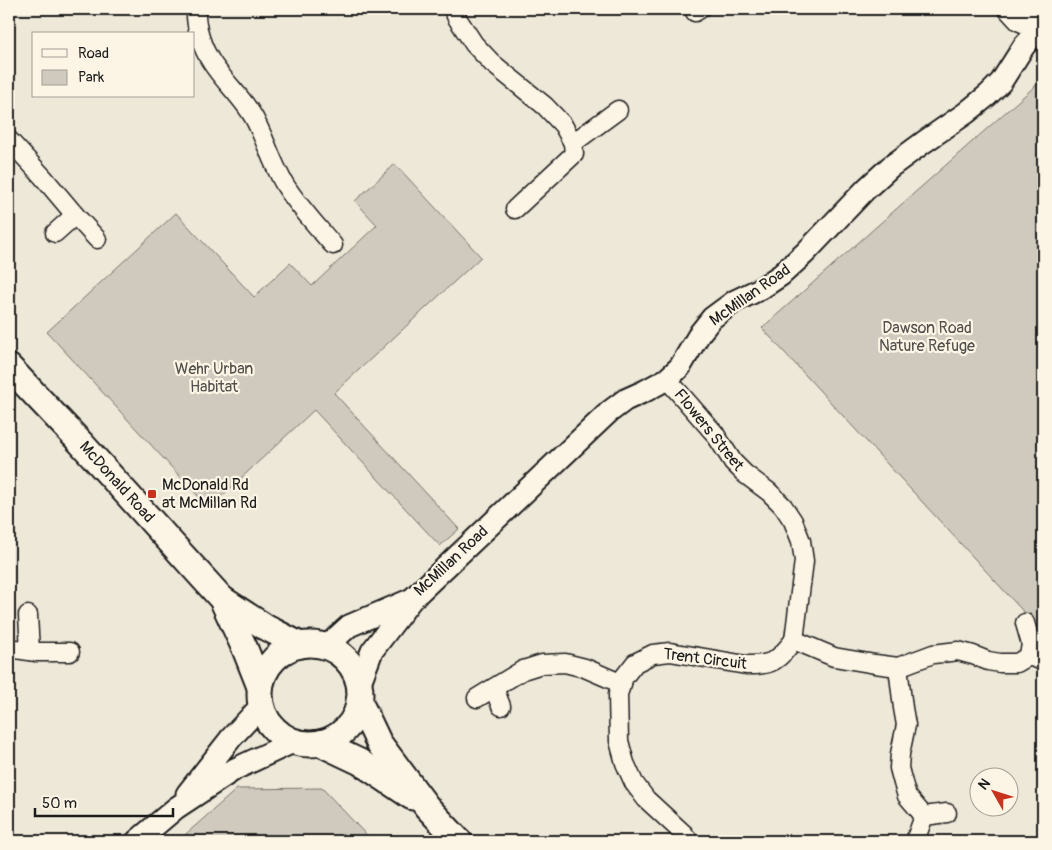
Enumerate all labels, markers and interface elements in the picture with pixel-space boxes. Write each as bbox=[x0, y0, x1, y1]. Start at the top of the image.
legend bbox=[32, 32, 195, 98]
text: Road bbox=[78, 44, 109, 63]
text: Park bbox=[78, 68, 105, 87]
street label: McMillan Road bbox=[706, 260, 794, 330]
park label: Dawson Road Nature Refuge bbox=[879, 318, 975, 356]
park label: Wehr Urban Habitat bbox=[175, 359, 253, 397]
street label: Flowers Street bbox=[670, 385, 749, 476]
street label: McDonald Road bbox=[75, 437, 159, 527]
place label: McDonald Rd at McMillan Rd bbox=[162, 475, 257, 513]
marker: McDonald Rd at McMillan Rd bbox=[146, 488, 158, 500]
street label: McMillan Road bbox=[410, 522, 492, 600]
street label: Trent Circuit bbox=[662, 644, 748, 674]
north arrow bbox=[970, 768, 1020, 818]
text: N bbox=[975, 775, 994, 793]
scale bar bbox=[35, 785, 172, 817]
text: 50 m bbox=[42, 794, 77, 813]

